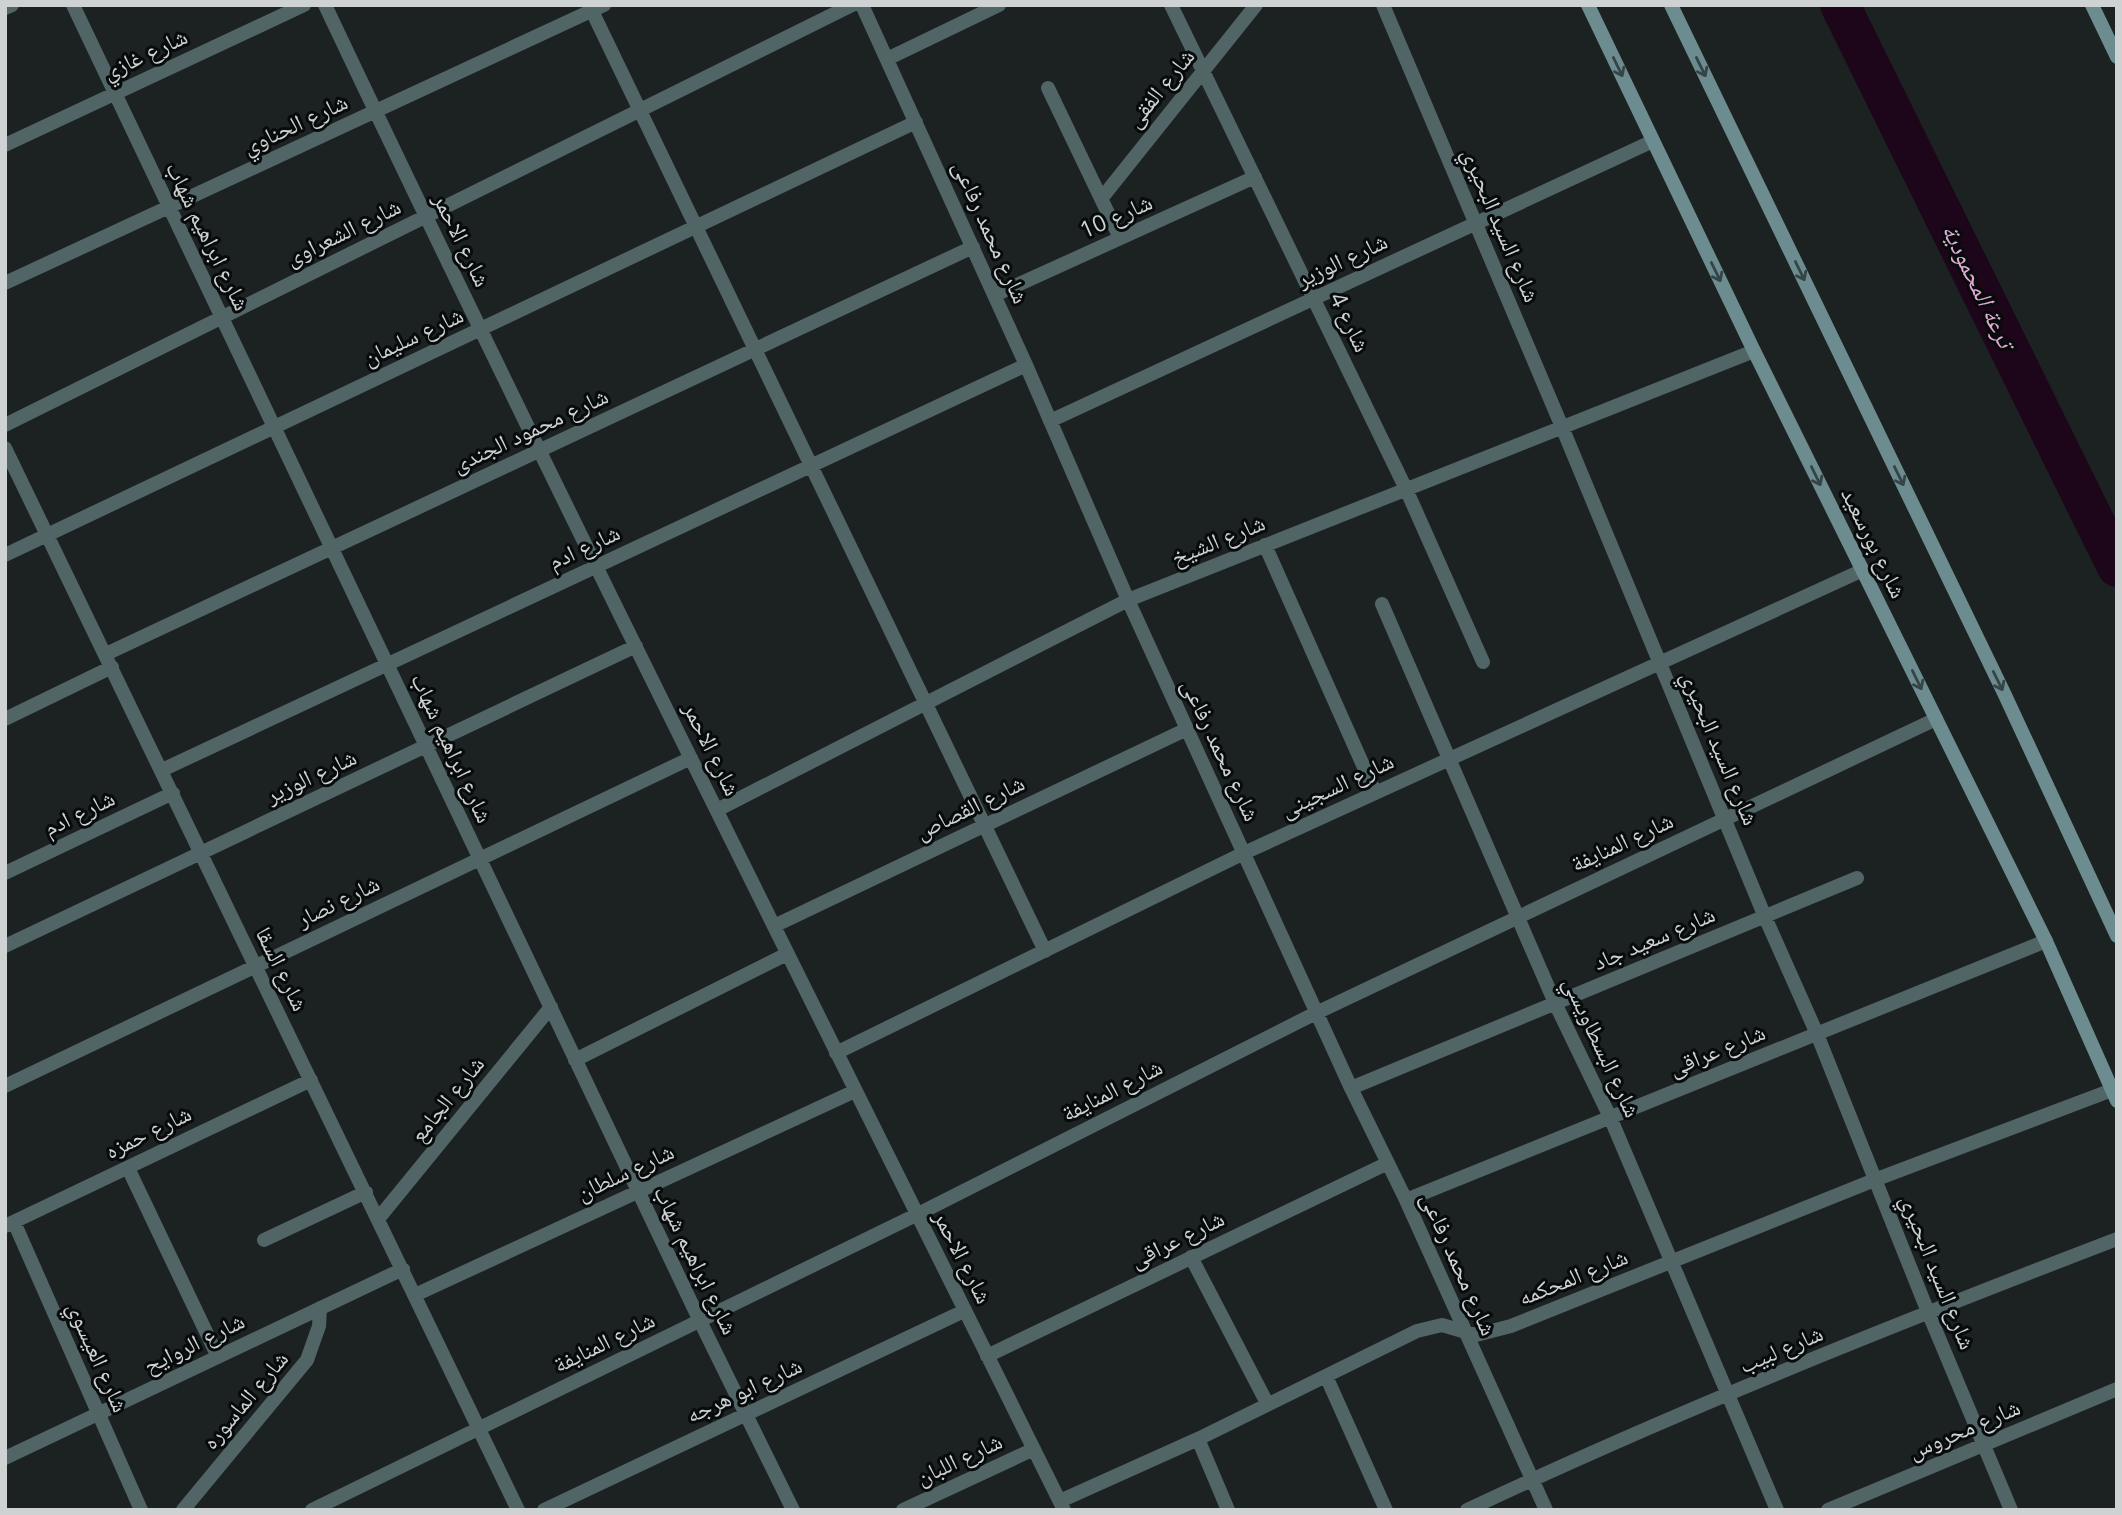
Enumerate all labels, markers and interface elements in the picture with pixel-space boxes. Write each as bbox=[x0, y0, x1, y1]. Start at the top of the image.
street label: شارع غازي bbox=[97, 20, 194, 90]
street label: شارع الفقى bbox=[1117, 41, 1201, 134]
one-way arrow bbox=[1612, 56, 1625, 77]
one-way arrow bbox=[1694, 56, 1708, 77]
street label: شارع الحناوي bbox=[237, 85, 354, 165]
street label: شارع السيد البحيري bbox=[1451, 143, 1549, 308]
street label: شارع محمد رفاعى bbox=[946, 155, 1038, 308]
street label: شارع ابراهيم شهاب bbox=[158, 156, 259, 316]
street label: شارع 10 bbox=[1074, 185, 1157, 245]
street label: شارع الاحمر bbox=[426, 186, 499, 292]
street label: شارع الشعراوى bbox=[280, 189, 406, 273]
water label: ترعة المحمودية bbox=[1935, 218, 2026, 357]
street label: شارع الوزير bbox=[1290, 224, 1392, 294]
one-way arrow bbox=[1794, 260, 1807, 281]
one-way arrow bbox=[1710, 261, 1723, 282]
street label: شارع 4 bbox=[1323, 286, 1379, 357]
street label: شارع سليمان bbox=[357, 298, 468, 372]
street label: شارع محمود الجندى bbox=[446, 379, 613, 479]
one-way arrow bbox=[1810, 465, 1824, 486]
one-way arrow bbox=[1893, 465, 1906, 486]
street label: شارع بورسعيد bbox=[1834, 482, 1915, 603]
street label: شارع الشيخ bbox=[1166, 506, 1269, 572]
street label: شارع ادم bbox=[542, 516, 625, 578]
street label: شارع السيد البحيري bbox=[1670, 666, 1768, 831]
street label: شارع ابراهيم شهاب bbox=[403, 667, 502, 828]
one-way arrow bbox=[1910, 669, 1924, 690]
one-way arrow bbox=[1992, 670, 2006, 691]
street label: شارع محمد رفاعى bbox=[1175, 673, 1269, 826]
street label: شارع الاحمر bbox=[676, 695, 749, 801]
street label: شارع الوزير bbox=[259, 740, 361, 810]
street label: شارع السجينى bbox=[1275, 744, 1398, 824]
street label: شارع القصاص bbox=[910, 766, 1030, 846]
street label: شارع ادم bbox=[37, 781, 120, 844]
street label: شارع المنايفة bbox=[1565, 804, 1678, 879]
street label: شارع نصار bbox=[290, 866, 384, 934]
street label: شارع سعيد جاد bbox=[1588, 897, 1719, 977]
street label: شارع السقا bbox=[249, 921, 317, 1016]
street label: شارع البسطاويسي bbox=[1553, 971, 1650, 1124]
street label: شارع عراقى bbox=[1664, 1015, 1770, 1083]
street label: شارع الجامع bbox=[401, 1048, 491, 1148]
street label: شارع المنايفة bbox=[1056, 1050, 1167, 1128]
street label: شارع حمزه bbox=[99, 1096, 196, 1166]
street label: شارع سلطان bbox=[571, 1135, 679, 1208]
street label: شارع ابراهيم شهاب bbox=[646, 1180, 747, 1340]
street label: شارع محمد رفاعى bbox=[1414, 1187, 1506, 1340]
street label: شارع السيد البحيري bbox=[1890, 1189, 1985, 1355]
street label: شارع عراقى bbox=[1124, 1201, 1229, 1275]
street label: شارع الاحمر bbox=[926, 1204, 1001, 1309]
street label: شارع المحكمه bbox=[1513, 1240, 1632, 1313]
street label: شارع العيسوي bbox=[57, 1296, 138, 1419]
street label: شارع المنايفة bbox=[547, 1303, 660, 1379]
street label: شارع الروايح bbox=[138, 1304, 249, 1380]
street label: شارع لبيب bbox=[1734, 1316, 1828, 1380]
street label: شارع الماسوره bbox=[194, 1343, 295, 1455]
street label: شارع ابو هرجه bbox=[681, 1348, 807, 1430]
street label: شارع محروس bbox=[1903, 1390, 2025, 1466]
street label: شارع اللبان bbox=[910, 1424, 1007, 1492]

